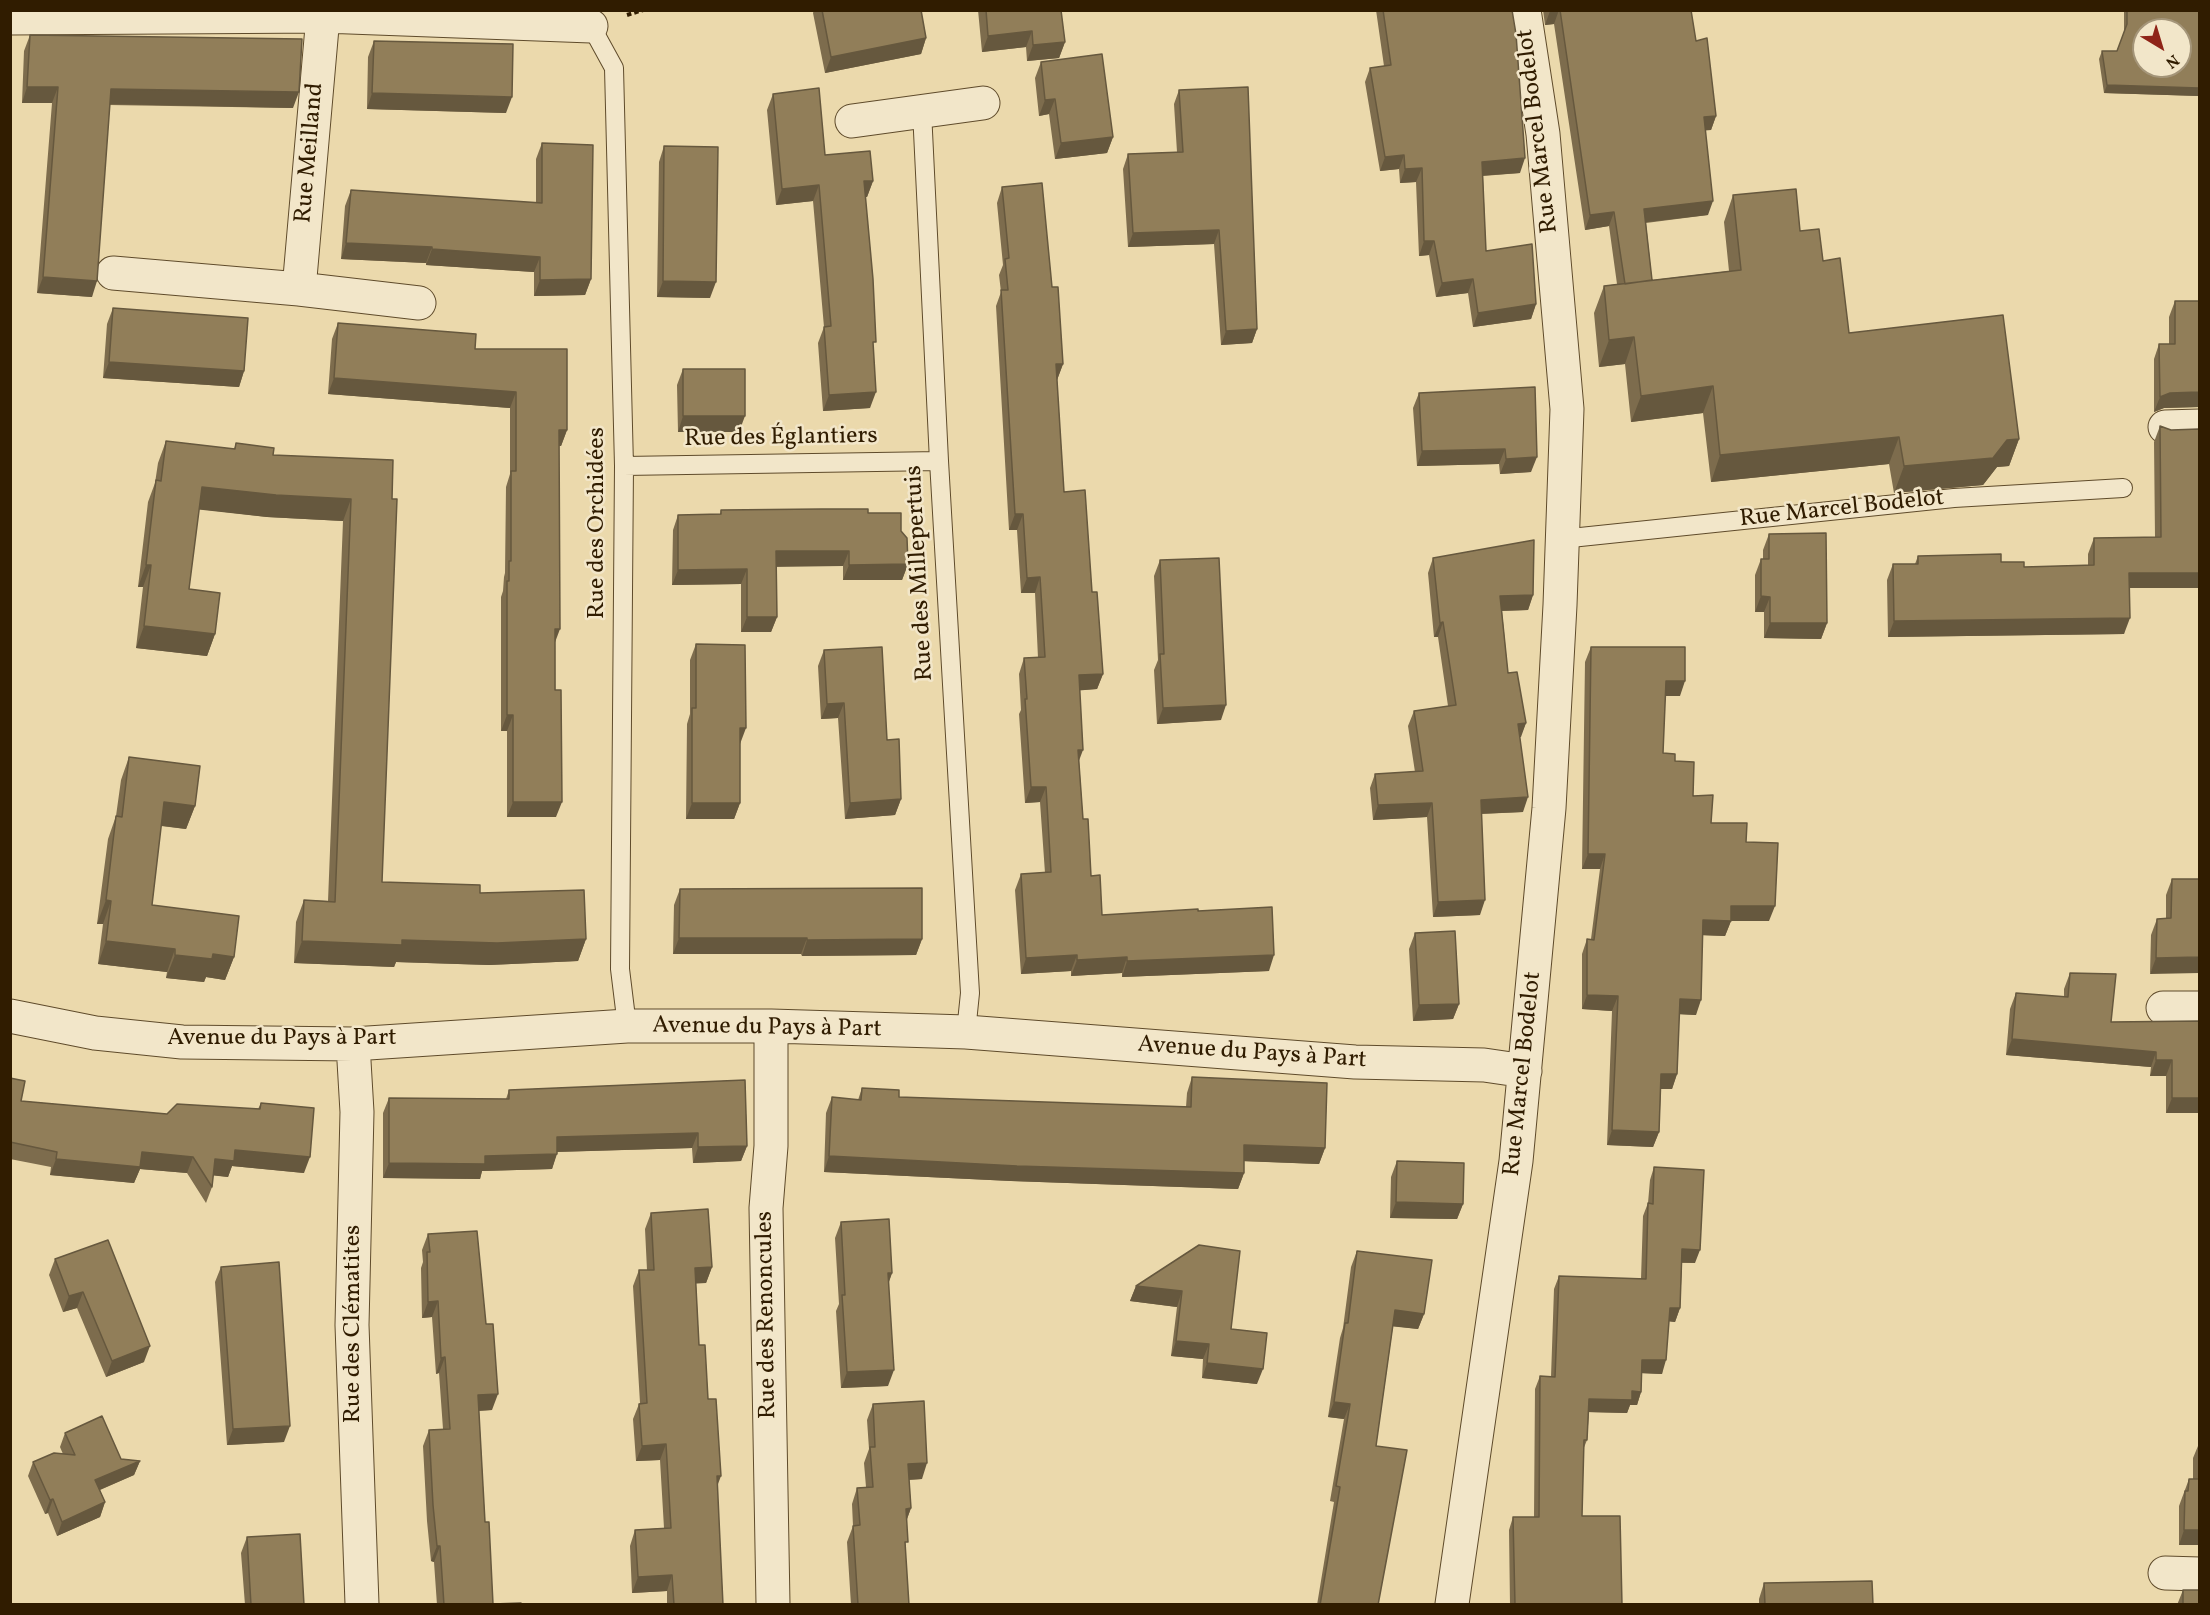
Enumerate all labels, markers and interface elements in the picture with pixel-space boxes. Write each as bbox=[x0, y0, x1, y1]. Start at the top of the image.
north arrow bbox=[2132, 18, 2192, 78]
street label: Rue Marcel Bodelot bbox=[1512, 27, 1566, 235]
text: N bbox=[2160, 48, 2183, 73]
street label: Rue Meilland bbox=[291, 82, 331, 224]
street label: Rue des Églantiers bbox=[684, 423, 878, 455]
street label: Rue des Orchidées bbox=[585, 427, 613, 619]
street label: Rue des Millepertuis bbox=[901, 464, 941, 682]
street label: Rue Marcel Bodelot bbox=[1738, 485, 1946, 535]
street label: Rue Marcel Bodelot bbox=[1499, 970, 1549, 1178]
street label: Avenue du Pays à Part bbox=[652, 1013, 882, 1045]
street label: Avenue du Pays à Part bbox=[167, 1026, 397, 1054]
street label: Avenue du Pays à Part bbox=[1137, 1032, 1367, 1076]
street label: Rue des Renoncules bbox=[752, 1211, 784, 1419]
street label: Rue des Clématites bbox=[341, 1225, 369, 1423]

